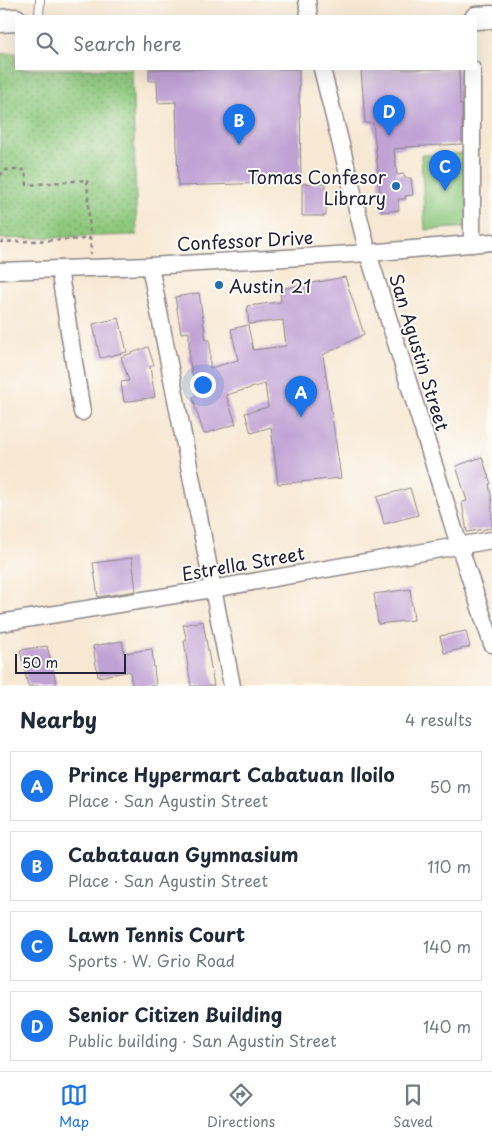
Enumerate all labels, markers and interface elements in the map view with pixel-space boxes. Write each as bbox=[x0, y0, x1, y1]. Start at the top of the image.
search box bbox=[15, 15, 477, 70]
icon: search bbox=[33, 29, 61, 57]
text: Search here bbox=[73, 29, 182, 57]
pin: D bbox=[373, 95, 405, 136]
pin: B bbox=[223, 104, 255, 145]
pin: C bbox=[429, 150, 461, 191]
place label: Tomas Confesor Library bbox=[247, 163, 387, 211]
marker: Tomas Confesor Library bbox=[390, 180, 402, 192]
street label: Confessor Drive bbox=[176, 223, 314, 257]
street label: San Agustin Street bbox=[383, 270, 457, 434]
place label: Austin 21 bbox=[229, 272, 311, 299]
marker: Austin 21 bbox=[213, 279, 225, 291]
your location bbox=[190, 372, 216, 398]
pin: A bbox=[285, 376, 317, 417]
street label: Estrella Street bbox=[179, 539, 307, 587]
scale bar bbox=[15, 651, 126, 674]
text: 50 m bbox=[22, 652, 58, 673]
text: Nearby bbox=[20, 703, 97, 735]
text: 4 results bbox=[405, 707, 472, 731]
text: Prince Hypermart Cabatuan Iloilo bbox=[68, 760, 395, 788]
text: A bbox=[31, 774, 43, 798]
text: 50 m bbox=[430, 774, 471, 798]
text: Place · San Agustin Street bbox=[68, 788, 268, 812]
text: Cabatauan Gymnasium bbox=[68, 840, 299, 868]
text: B bbox=[32, 854, 42, 878]
text: 110 m bbox=[428, 854, 471, 878]
text: Place · San Agustin Street bbox=[68, 868, 268, 892]
text: Lawn Tennis Court bbox=[68, 920, 245, 948]
text: C bbox=[31, 934, 43, 958]
text: 140 m bbox=[423, 934, 471, 958]
text: Sports · W. Grio Road bbox=[68, 948, 235, 972]
text: Senior Citizen Building bbox=[68, 1000, 282, 1028]
text: D bbox=[31, 1014, 43, 1038]
text: 140 m bbox=[423, 1014, 471, 1038]
text: Public building · San Agustin Street bbox=[68, 1028, 336, 1052]
tab: Map bbox=[59, 1081, 89, 1132]
tab: Directions bbox=[207, 1081, 275, 1132]
tab: Saved bbox=[393, 1081, 433, 1132]

